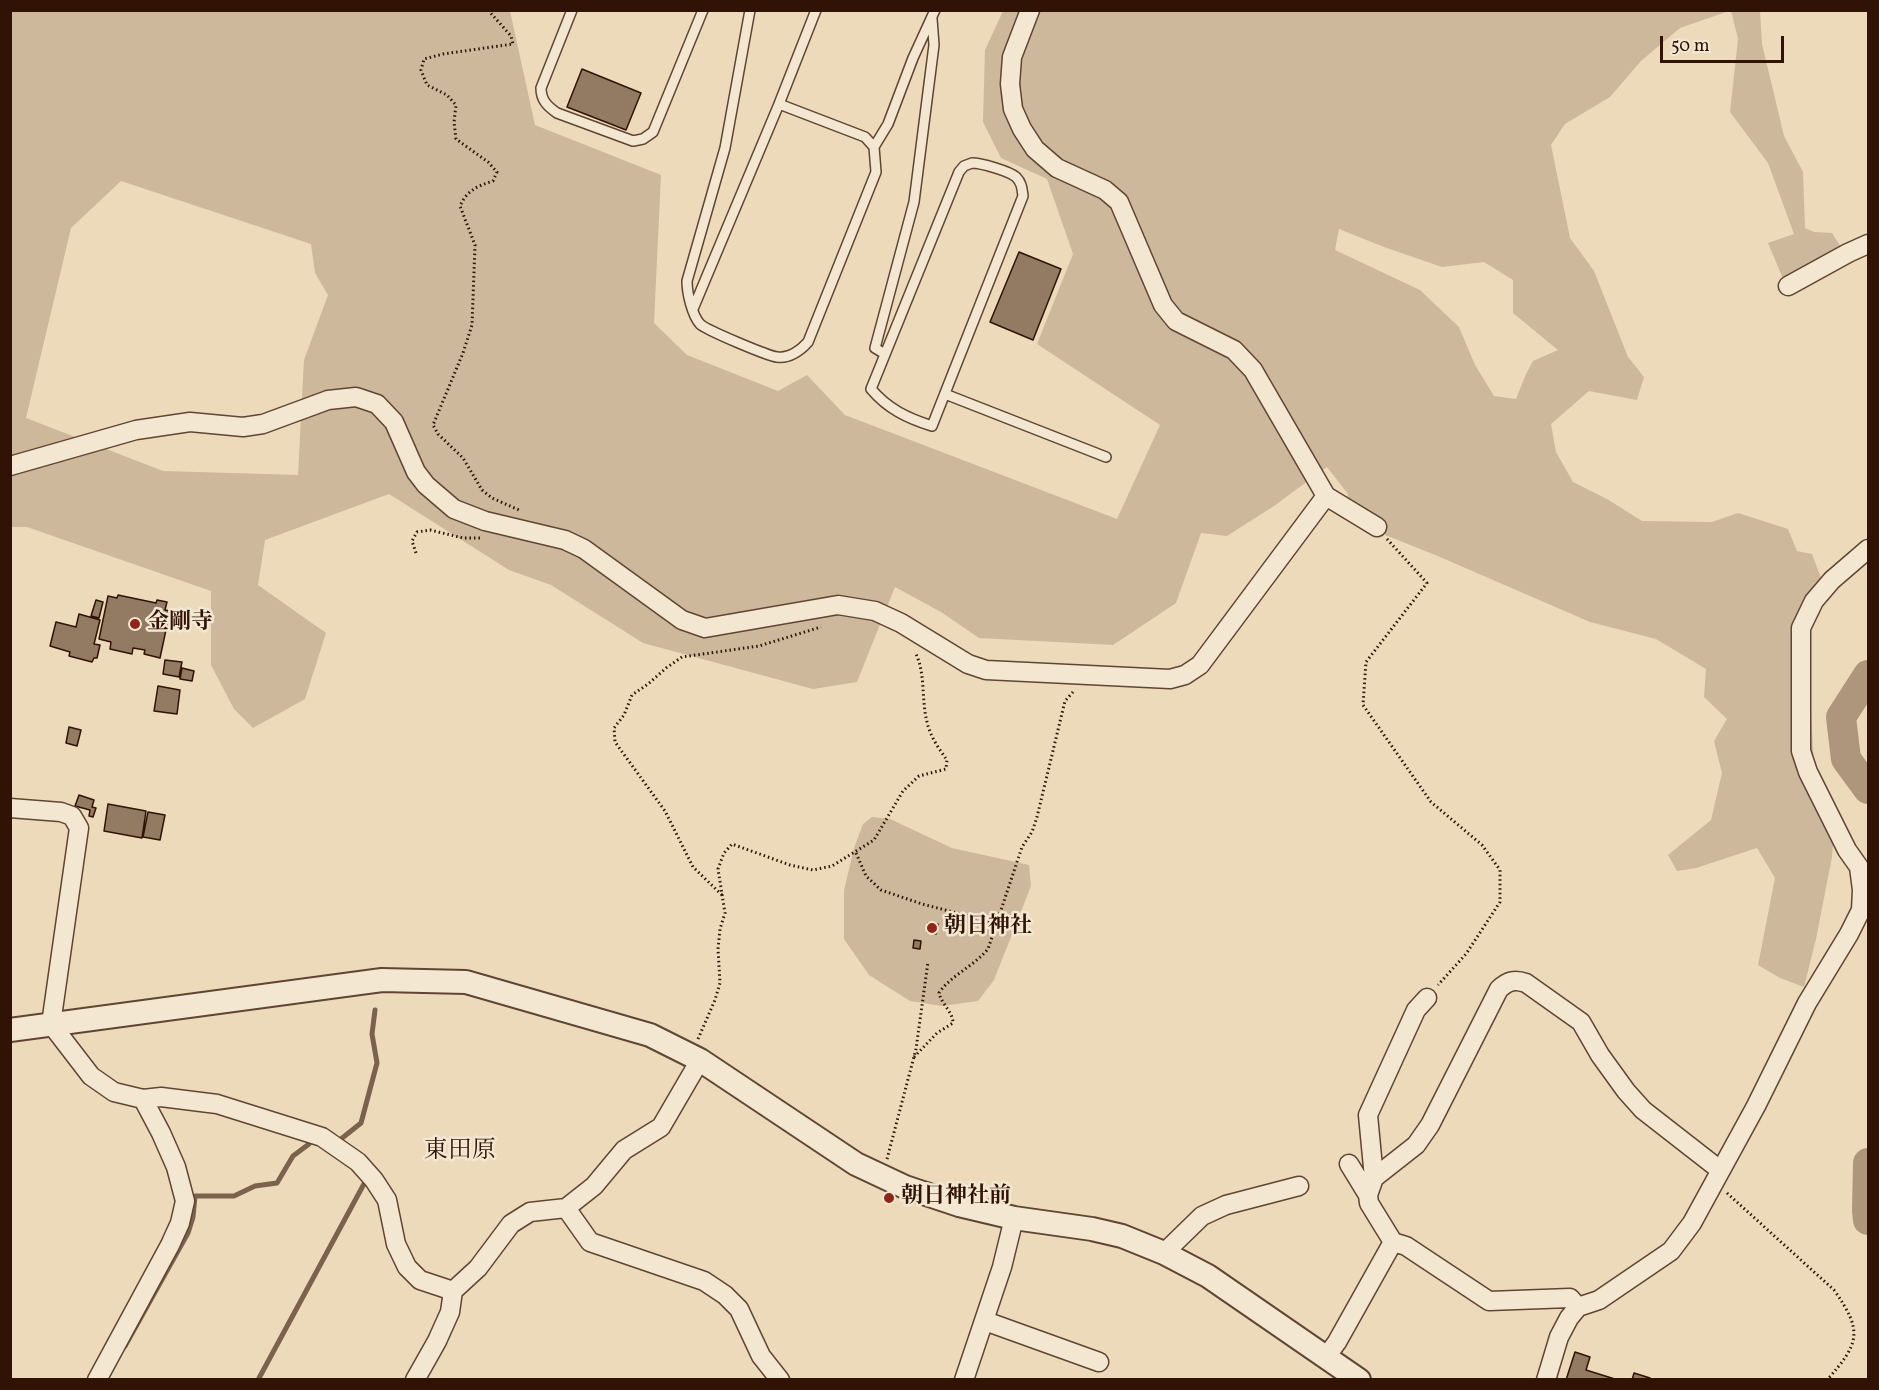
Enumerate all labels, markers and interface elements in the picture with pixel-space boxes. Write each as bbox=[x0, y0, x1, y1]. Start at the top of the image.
scale bar bbox=[1663, 24, 1788, 62]
text: 50 m bbox=[1671, 34, 1710, 59]
place label: 金剛寺 bbox=[147, 611, 213, 637]
marker: 金剛寺 bbox=[128, 617, 142, 631]
place label: 朝日神社 bbox=[944, 915, 1032, 941]
marker: 朝日神社 bbox=[925, 921, 939, 935]
district label: 東田原 bbox=[424, 1139, 496, 1167]
place label: 朝日神社前 bbox=[901, 1185, 1011, 1211]
marker: 朝日神社前 bbox=[882, 1191, 896, 1205]

